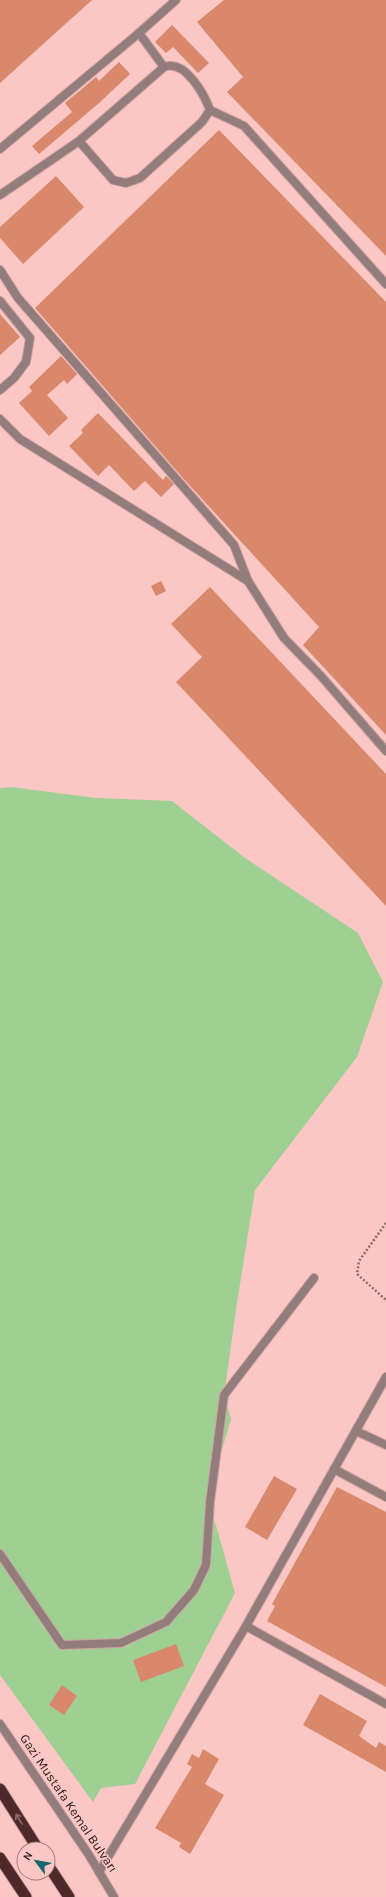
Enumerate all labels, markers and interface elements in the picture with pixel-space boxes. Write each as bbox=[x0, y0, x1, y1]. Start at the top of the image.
street label: Gazi Mustafa Kemal Bulvarı bbox=[17, 1731, 121, 1875]
one-way arrow bbox=[15, 1814, 23, 1825]
north arrow bbox=[16, 1841, 56, 1881]
text: N bbox=[20, 1849, 36, 1863]

